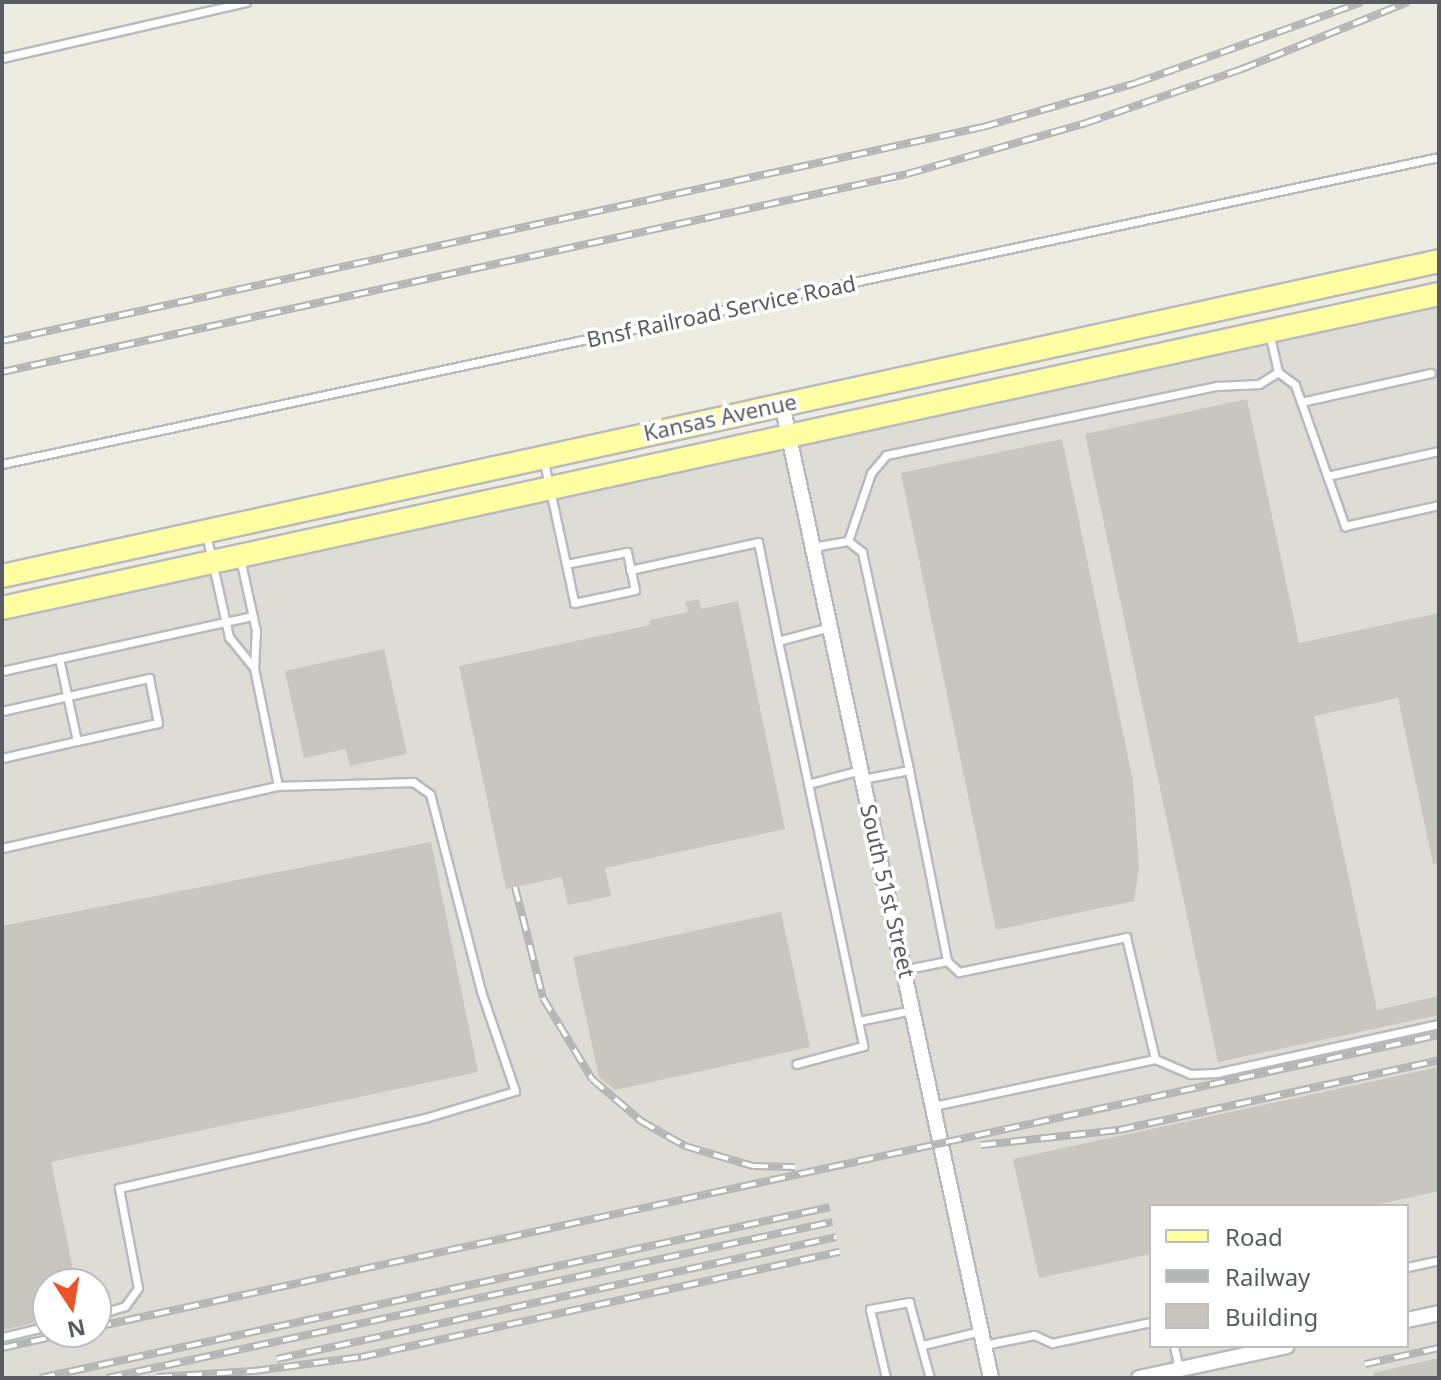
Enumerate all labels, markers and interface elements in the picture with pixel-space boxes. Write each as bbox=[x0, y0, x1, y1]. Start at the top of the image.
street label: Bnsf Railroad Service Road bbox=[584, 270, 858, 352]
street label: Kansas Avenue bbox=[641, 388, 799, 446]
street label: South 51st Street bbox=[855, 802, 921, 980]
legend bbox=[1149, 1204, 1409, 1348]
text: Road bbox=[1225, 1220, 1283, 1253]
text: Railway bbox=[1225, 1260, 1310, 1293]
north arrow bbox=[32, 1268, 112, 1348]
text: Building bbox=[1225, 1300, 1318, 1333]
text: N bbox=[65, 1313, 88, 1346]

